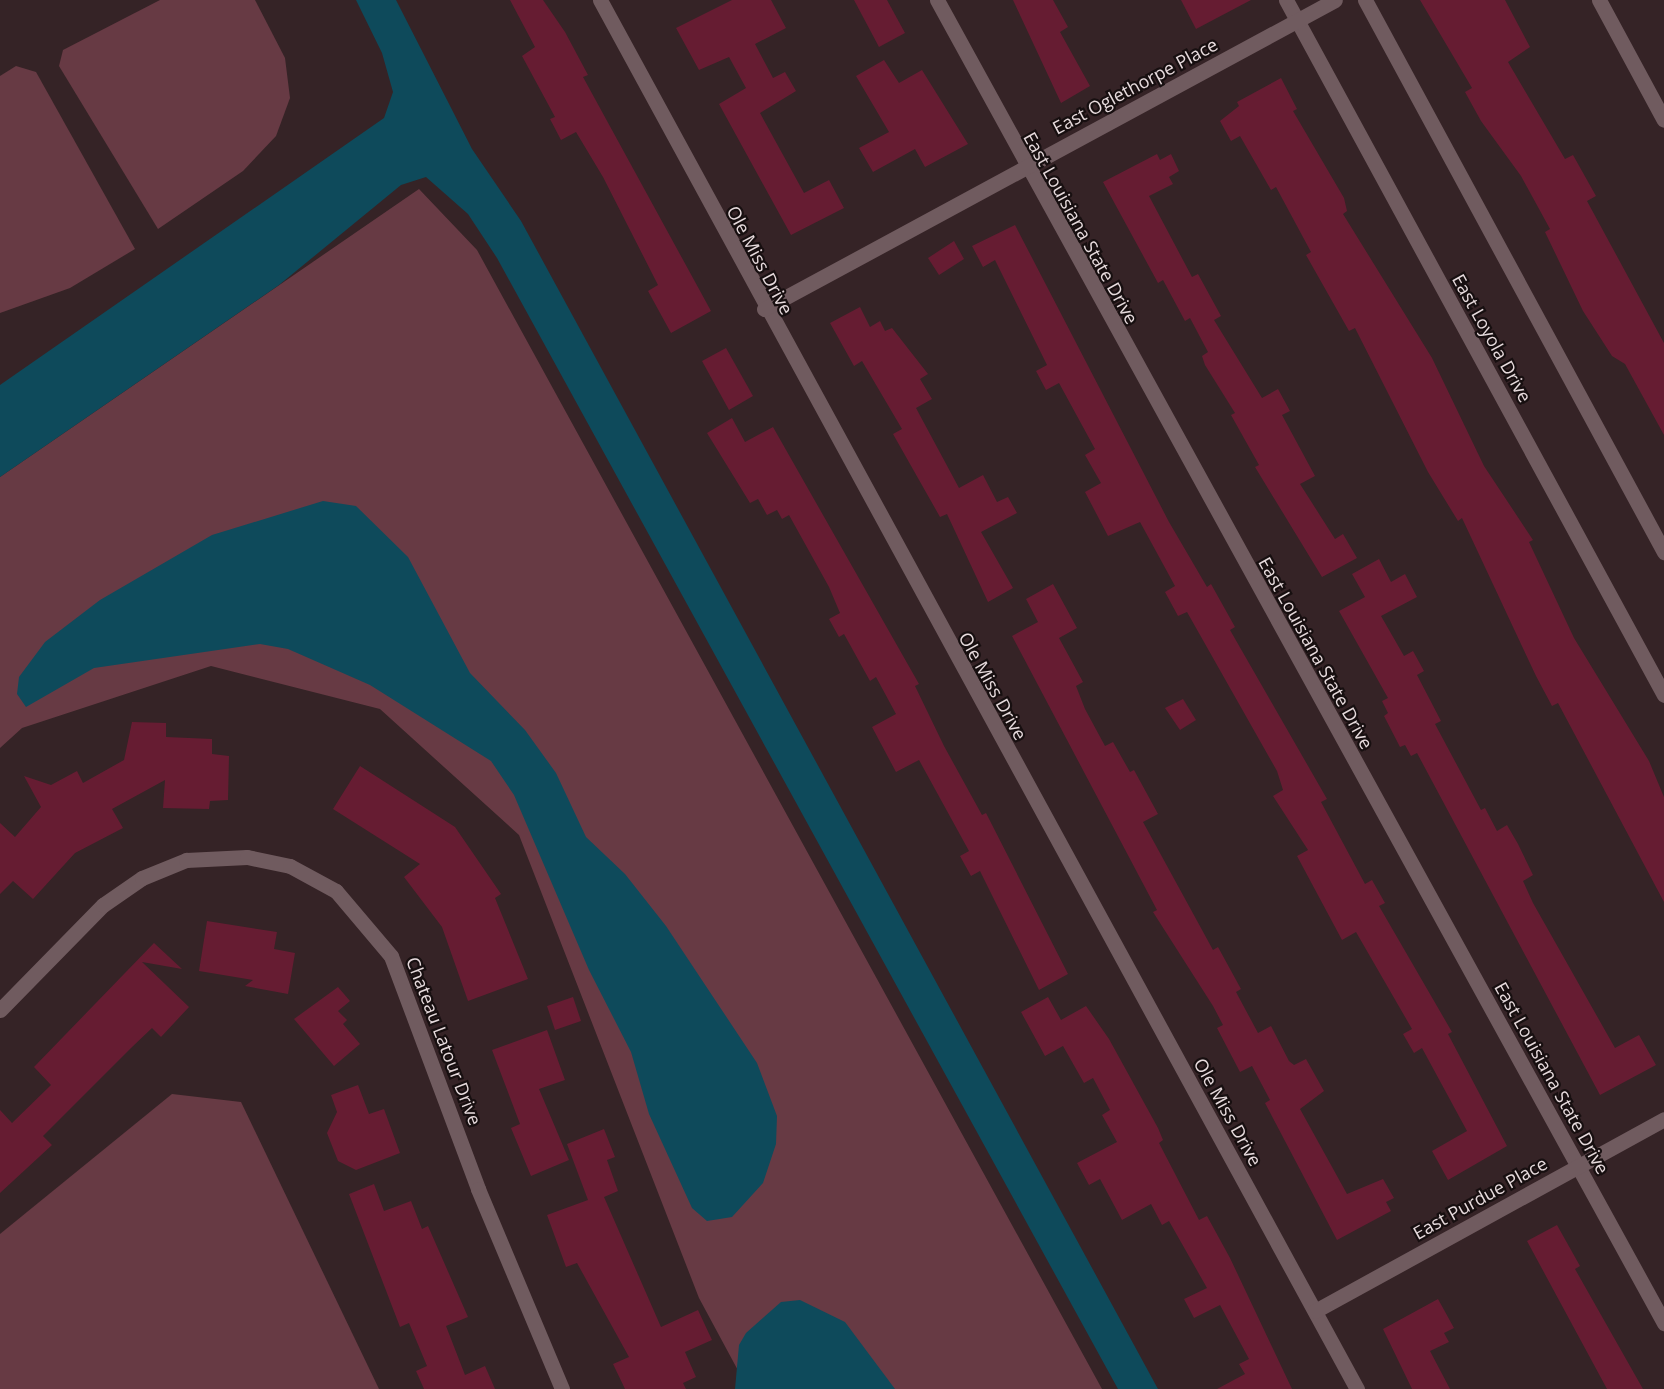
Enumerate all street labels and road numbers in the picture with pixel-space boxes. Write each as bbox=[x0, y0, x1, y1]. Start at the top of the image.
street label: East Oglethorpe Place bbox=[1049, 33, 1221, 139]
street label: East Louisiana State Drive bbox=[1019, 128, 1143, 328]
street label: Ole Miss Drive bbox=[722, 202, 798, 318]
street label: East Loyola Drive bbox=[1448, 270, 1536, 406]
street label: East Louisiana State Drive bbox=[1254, 553, 1378, 753]
street label: Ole Miss Drive bbox=[954, 628, 1032, 744]
street label: Chateau Latour Drive bbox=[402, 954, 486, 1128]
street label: East Louisiana State Drive bbox=[1490, 978, 1614, 1178]
street label: Ole Miss Drive bbox=[1189, 1054, 1267, 1170]
street label: East Purdue Place bbox=[1409, 1152, 1551, 1244]

